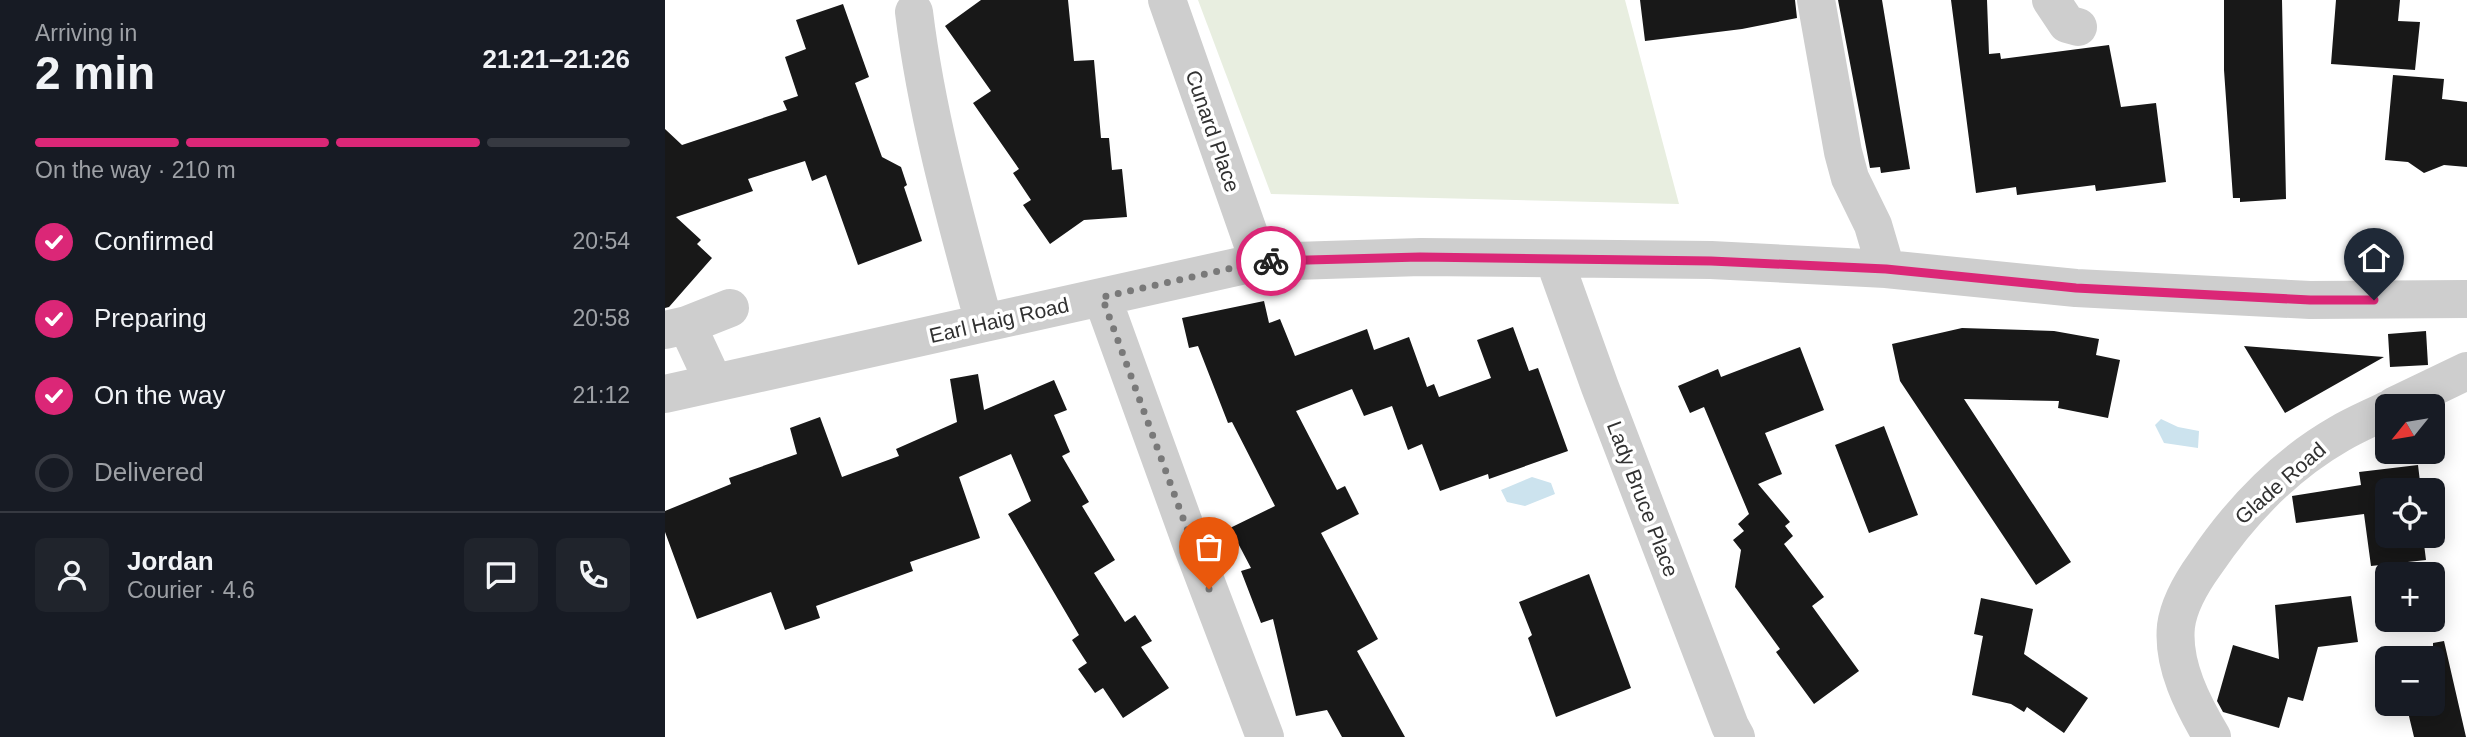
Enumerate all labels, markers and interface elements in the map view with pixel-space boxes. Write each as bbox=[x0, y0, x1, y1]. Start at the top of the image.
text: Arriving in bbox=[35, 20, 137, 46]
text: 21:21–21:26 bbox=[483, 44, 630, 74]
text: 2 min bbox=[35, 47, 155, 99]
street label: Cunard Place bbox=[1181, 67, 1245, 195]
text: On the way · 210 m bbox=[35, 157, 236, 183]
icon: check bbox=[35, 223, 73, 261]
text: Confirmed bbox=[94, 226, 214, 256]
courier bbox=[1236, 226, 1306, 296]
text: 20:54 bbox=[572, 228, 630, 254]
pin bbox=[2344, 228, 2404, 300]
icon: home bbox=[2355, 239, 2393, 277]
icon: bike bbox=[1252, 242, 1290, 280]
street label: Earl Haig Road bbox=[927, 293, 1071, 347]
icon: check bbox=[35, 300, 73, 338]
text: Preparing bbox=[94, 303, 207, 333]
text: 20:58 bbox=[572, 305, 630, 331]
icon: check bbox=[35, 377, 73, 415]
text: On the way bbox=[94, 380, 226, 410]
text: 21:12 bbox=[572, 382, 630, 408]
north arrow bbox=[2375, 394, 2445, 464]
map controls bbox=[2375, 394, 2445, 716]
street label: Lady Bruce Place bbox=[1603, 418, 1683, 580]
street label: Glade Road bbox=[2230, 438, 2330, 528]
text: Delivered bbox=[94, 457, 204, 487]
button: locate bbox=[2375, 478, 2445, 548]
pin bbox=[1179, 517, 1239, 589]
icon: bag bbox=[1190, 528, 1228, 566]
button: person bbox=[35, 538, 109, 612]
button: chat bbox=[464, 538, 538, 612]
button: phone bbox=[556, 538, 630, 612]
text: Jordan bbox=[127, 546, 214, 576]
button: + bbox=[2375, 562, 2445, 632]
text: Courier · 4.6 bbox=[127, 577, 255, 603]
button: − bbox=[2375, 646, 2445, 716]

